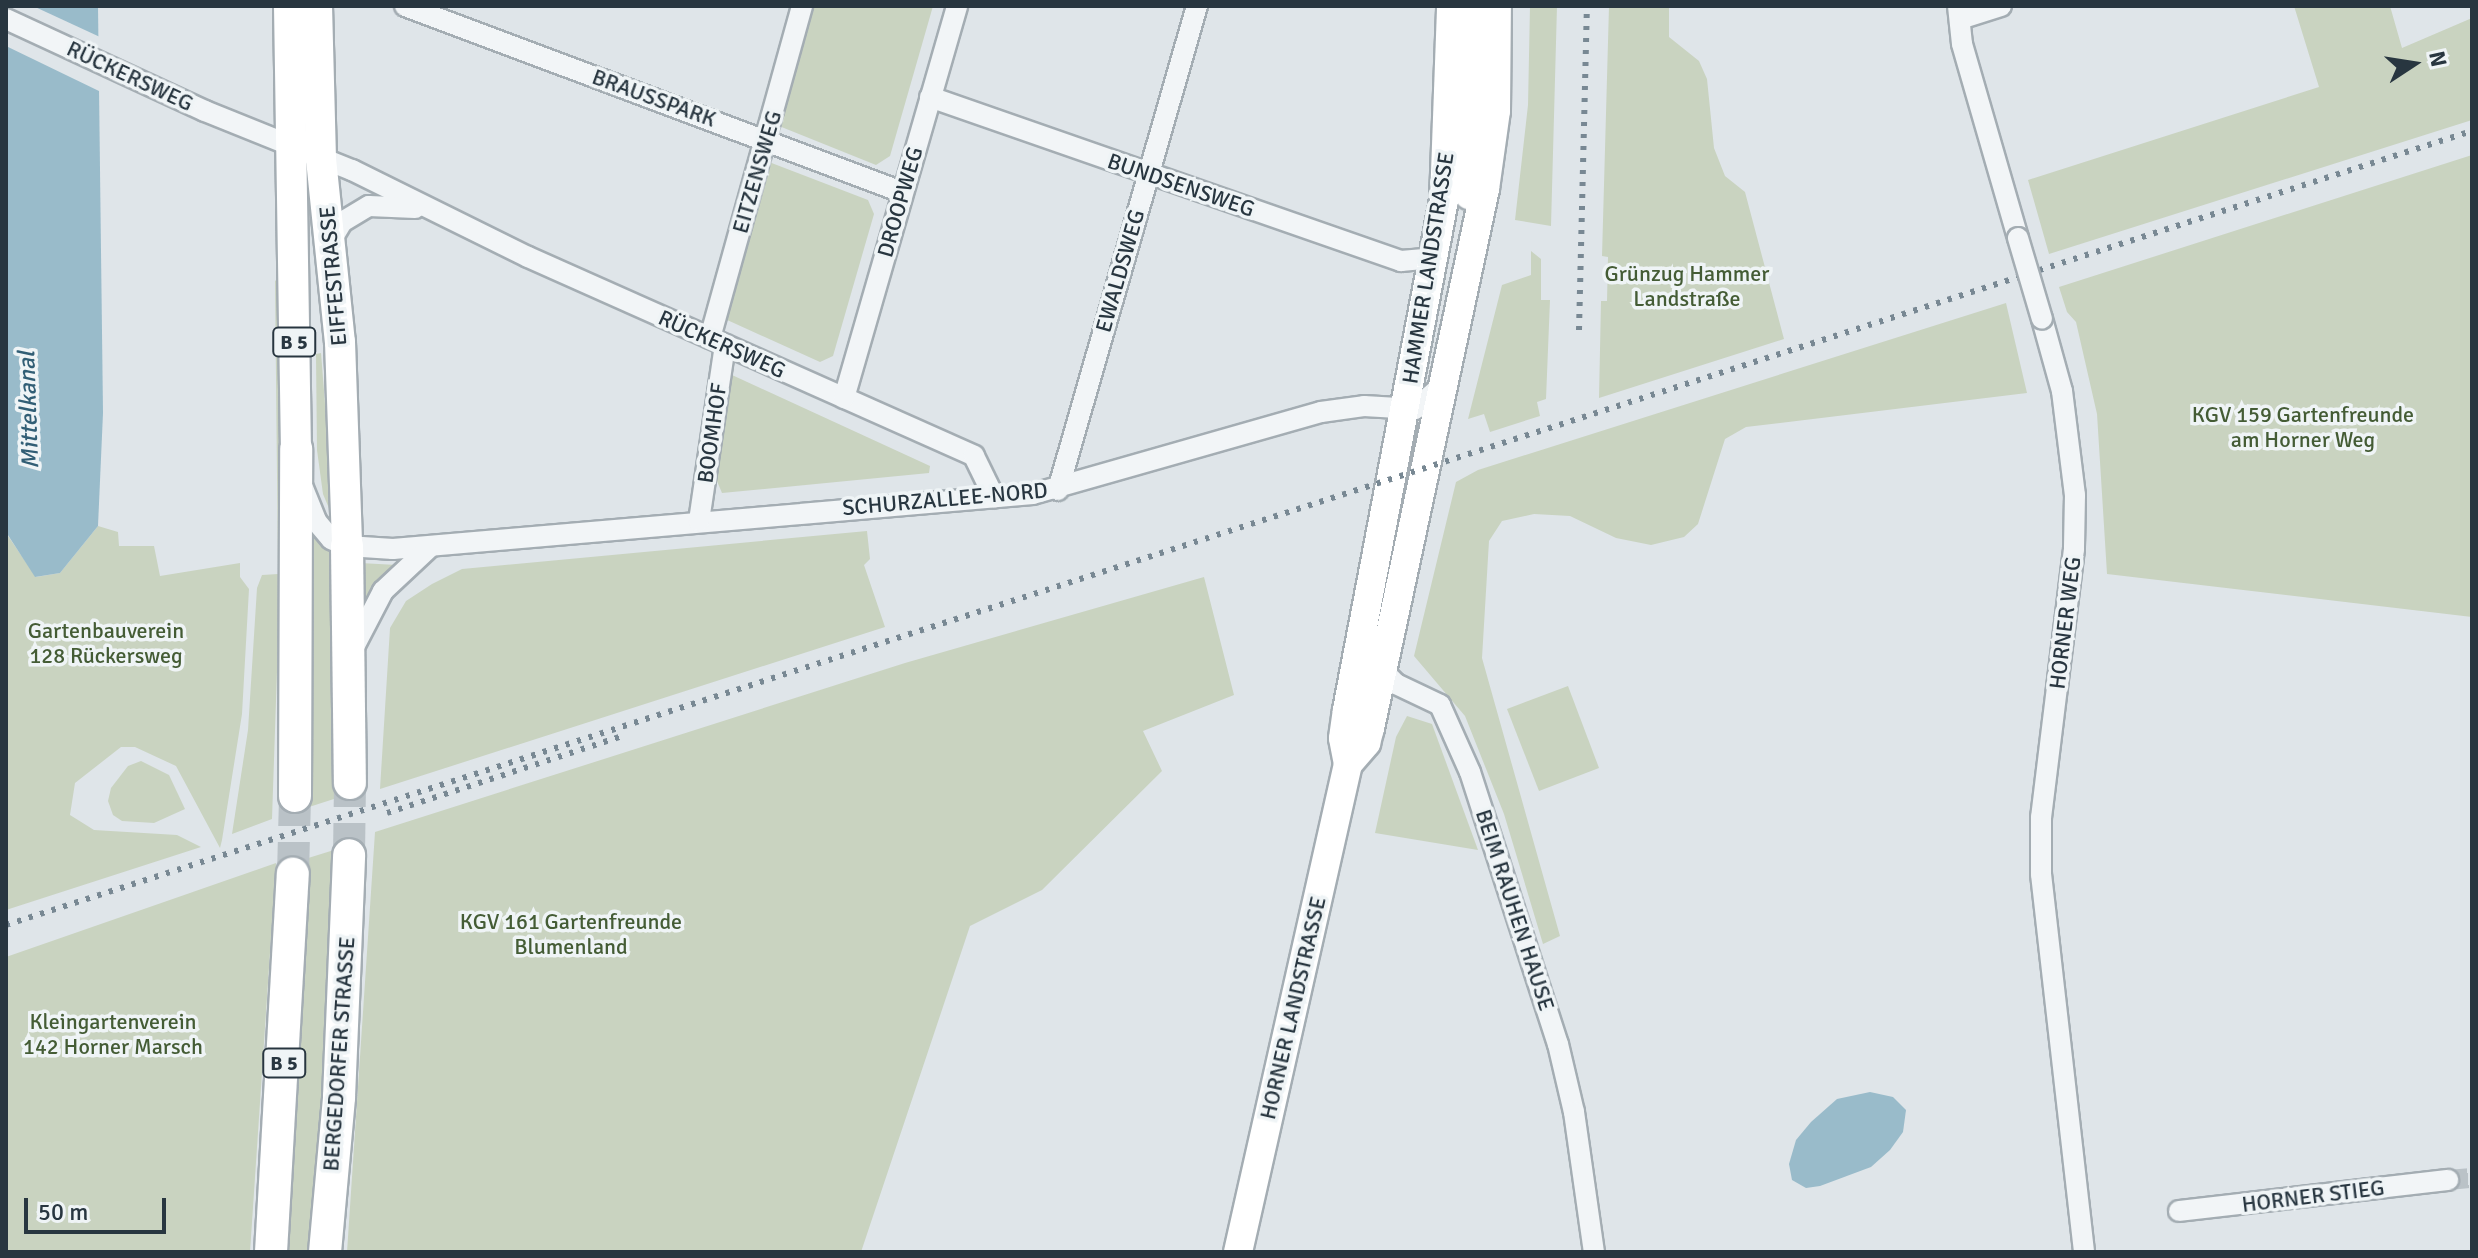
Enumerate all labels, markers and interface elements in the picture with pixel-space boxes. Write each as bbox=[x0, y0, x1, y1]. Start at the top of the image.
north arrow bbox=[2374, 24, 2454, 104]
street label: RÜCKERSWEG bbox=[63, 35, 197, 117]
text: N bbox=[2423, 49, 2453, 69]
street label: BRAUSSPARK bbox=[589, 63, 719, 133]
street label: EITZENSWEG bbox=[727, 108, 787, 236]
street label: DROOPWEG bbox=[872, 144, 928, 260]
street label: BUNDSENSWEG bbox=[1104, 147, 1258, 223]
street label: HAMMER LANDSTRASSE bbox=[1397, 150, 1459, 386]
street label: EIFFESTRASSE bbox=[314, 205, 352, 347]
street label: EWALDSWEG bbox=[1090, 207, 1150, 335]
park label: Grünzug Hammer Landstraße bbox=[1605, 260, 1769, 312]
street label: RÜCKERSWEG bbox=[654, 304, 790, 384]
road number: B 5 bbox=[272, 326, 316, 358]
water label: Mittelkanal bbox=[13, 351, 45, 469]
street label: BOOMHOF bbox=[692, 381, 732, 485]
park label: KGV 159 Gartenfreunde am Horner Weg bbox=[2192, 401, 2414, 452]
street label: SCHURZALLEE-NORD bbox=[841, 477, 1049, 521]
street label: HORNER WEG bbox=[2044, 555, 2086, 691]
park label: Gartenbauverein 128 Rückersweg bbox=[28, 617, 184, 668]
street label: BEIM RAUHEN HAUSE bbox=[1470, 806, 1560, 1014]
street label: HORNER LANDSTRASSE bbox=[1255, 894, 1331, 1122]
park label: KGV 161 Gartenfreunde Blumenland bbox=[460, 908, 682, 960]
street label: BERGEDORFER STRASSE bbox=[318, 936, 360, 1172]
park label: Kleingartenverein 142 Horner Marsch bbox=[23, 1008, 203, 1060]
road number: B 5 bbox=[262, 1047, 306, 1079]
street label: HORNER STIEG bbox=[2240, 1174, 2386, 1218]
scale bar bbox=[28, 1182, 170, 1232]
text: 50 m bbox=[38, 1197, 88, 1227]

